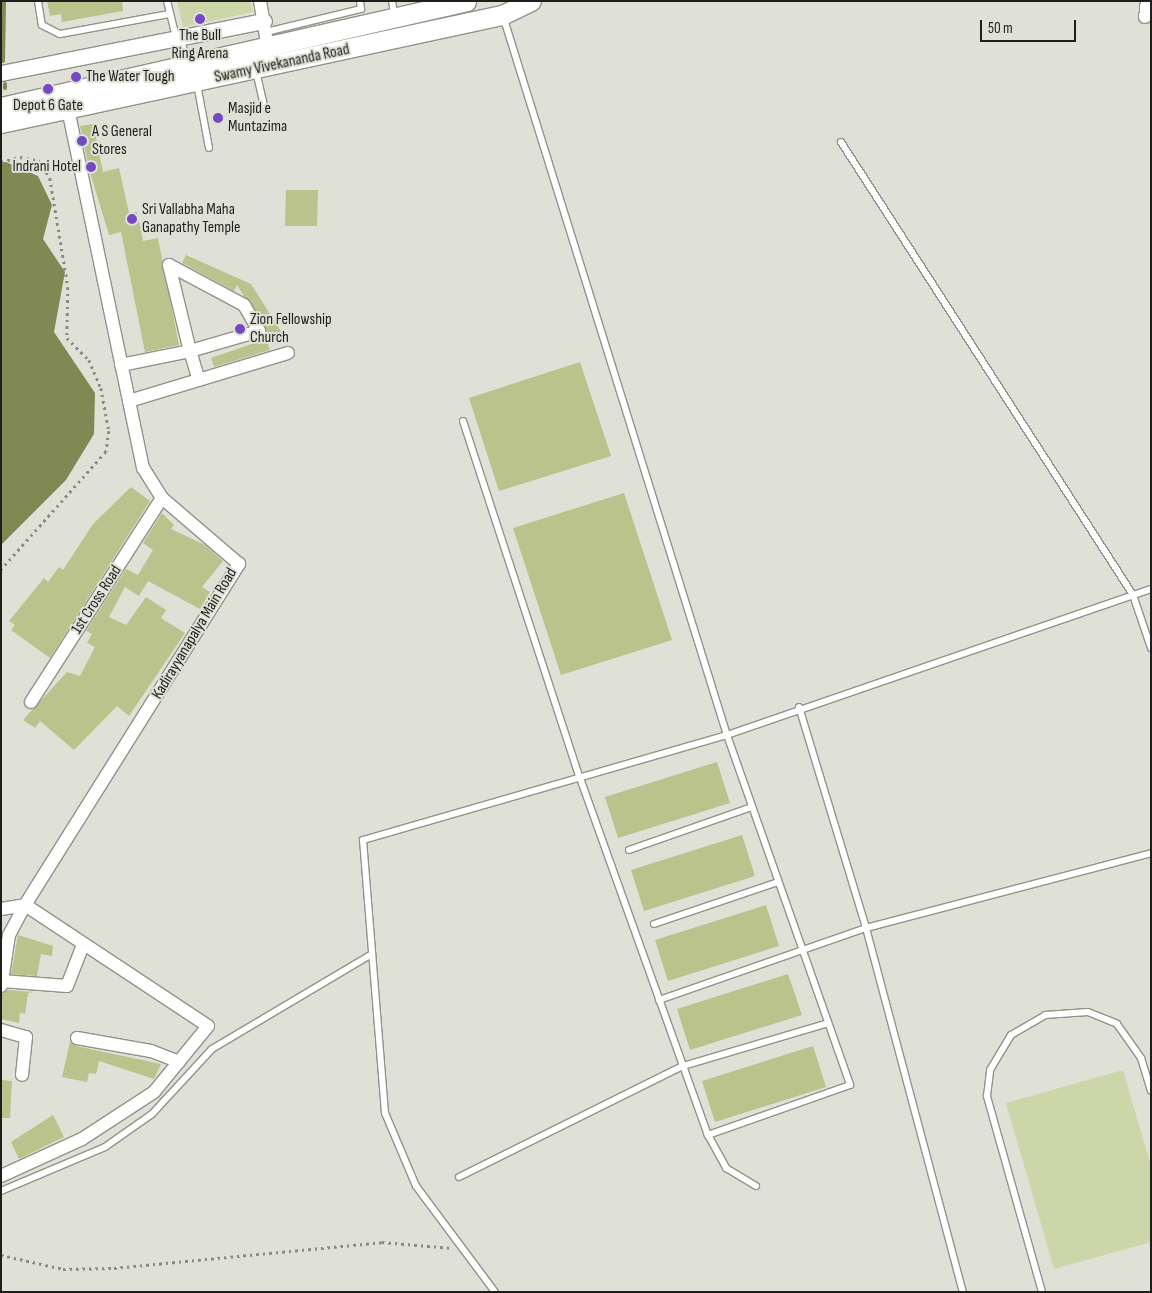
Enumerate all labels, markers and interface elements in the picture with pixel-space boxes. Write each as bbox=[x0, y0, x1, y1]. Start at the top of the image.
scale bar bbox=[982, 10, 1078, 42]
marker: The Bull Ring Arena bbox=[194, 13, 206, 25]
text: 50 m bbox=[988, 19, 1013, 38]
place label: The Bull Ring Arena bbox=[171, 26, 229, 64]
street label: Swamy Vivekananda Road bbox=[213, 40, 351, 88]
place label: The Water Tough bbox=[86, 67, 175, 87]
marker: The Water Tough bbox=[70, 71, 82, 83]
marker: Depot 6 Gate bbox=[42, 83, 54, 95]
place label: Depot 6 Gate bbox=[13, 96, 83, 116]
place label: Masjid e Muntazima bbox=[228, 99, 287, 137]
marker: Masjid e Muntazima bbox=[212, 112, 224, 124]
place label: A S General Stores bbox=[92, 122, 152, 160]
marker: A S General Stores bbox=[76, 135, 88, 147]
place label: Indrani Hotel bbox=[12, 157, 81, 177]
marker: Indrani Hotel bbox=[85, 161, 97, 173]
place label: Sri Vallabha Maha Ganapathy Temple bbox=[142, 200, 240, 238]
marker: Sri Vallabha Maha Ganapathy Temple bbox=[126, 213, 138, 225]
place label: Zion Fellowship Church bbox=[250, 310, 332, 348]
marker: Zion Fellowship Church bbox=[234, 323, 246, 335]
street label: 1st Cross Road bbox=[68, 562, 126, 638]
street label: Kadirayyanapalya Main Road bbox=[148, 565, 242, 703]

